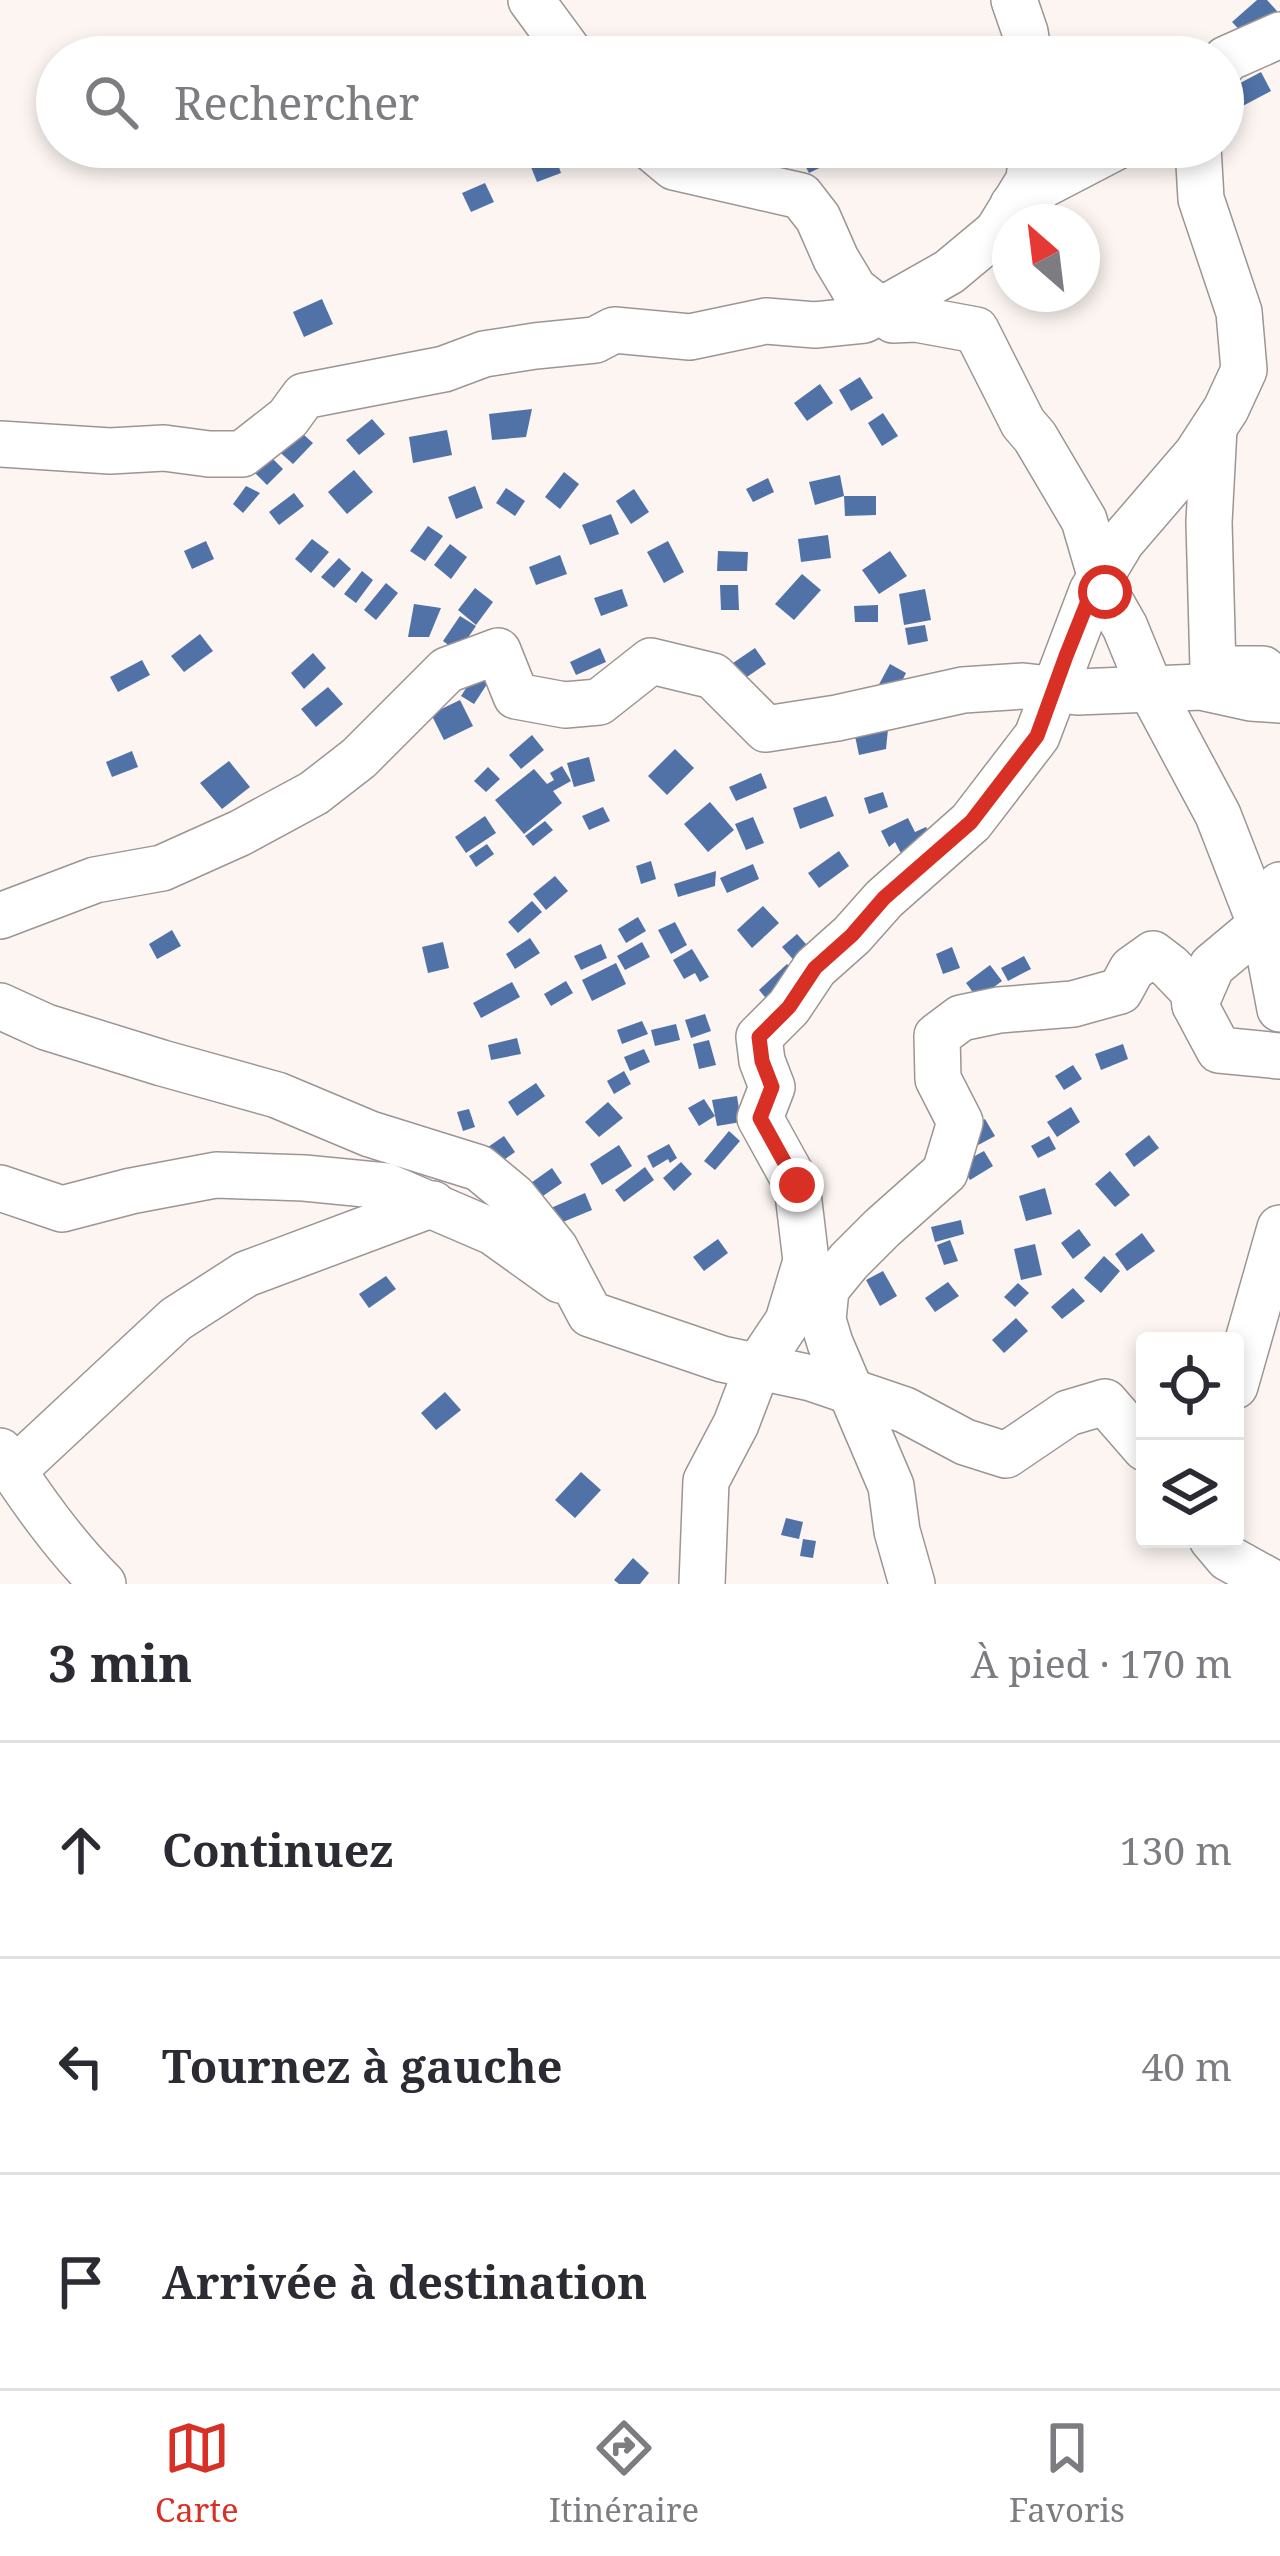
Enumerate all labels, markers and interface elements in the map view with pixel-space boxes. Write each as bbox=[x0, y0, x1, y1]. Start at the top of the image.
search box bbox=[36, 36, 1244, 168]
icon: search bbox=[78, 69, 144, 135]
text: Rechercher bbox=[174, 72, 420, 133]
north arrow bbox=[992, 204, 1100, 312]
route start bbox=[1078, 565, 1132, 619]
route end bbox=[770, 1158, 824, 1212]
map controls bbox=[1136, 1332, 1244, 1548]
button: locate bbox=[1136, 1332, 1244, 1440]
button: layers bbox=[1136, 1440, 1244, 1548]
text: 3 min bbox=[48, 1627, 192, 1697]
text: À pied · 170 m bbox=[971, 1636, 1232, 1689]
icon: ahead bbox=[48, 1817, 114, 1883]
text: Continuez bbox=[162, 1819, 393, 1880]
text: 130 m bbox=[1120, 1823, 1232, 1876]
icon: left bbox=[48, 2033, 114, 2099]
text: Tournez à gauche bbox=[162, 2035, 562, 2096]
text: 40 m bbox=[1141, 2039, 1232, 2092]
icon: arrive bbox=[48, 2249, 114, 2315]
text: Arrivée à destination bbox=[162, 2251, 647, 2312]
tab: Carte bbox=[155, 2415, 239, 2532]
tab: Itinéraire bbox=[549, 2415, 699, 2532]
tab: Favoris bbox=[1009, 2415, 1125, 2532]

